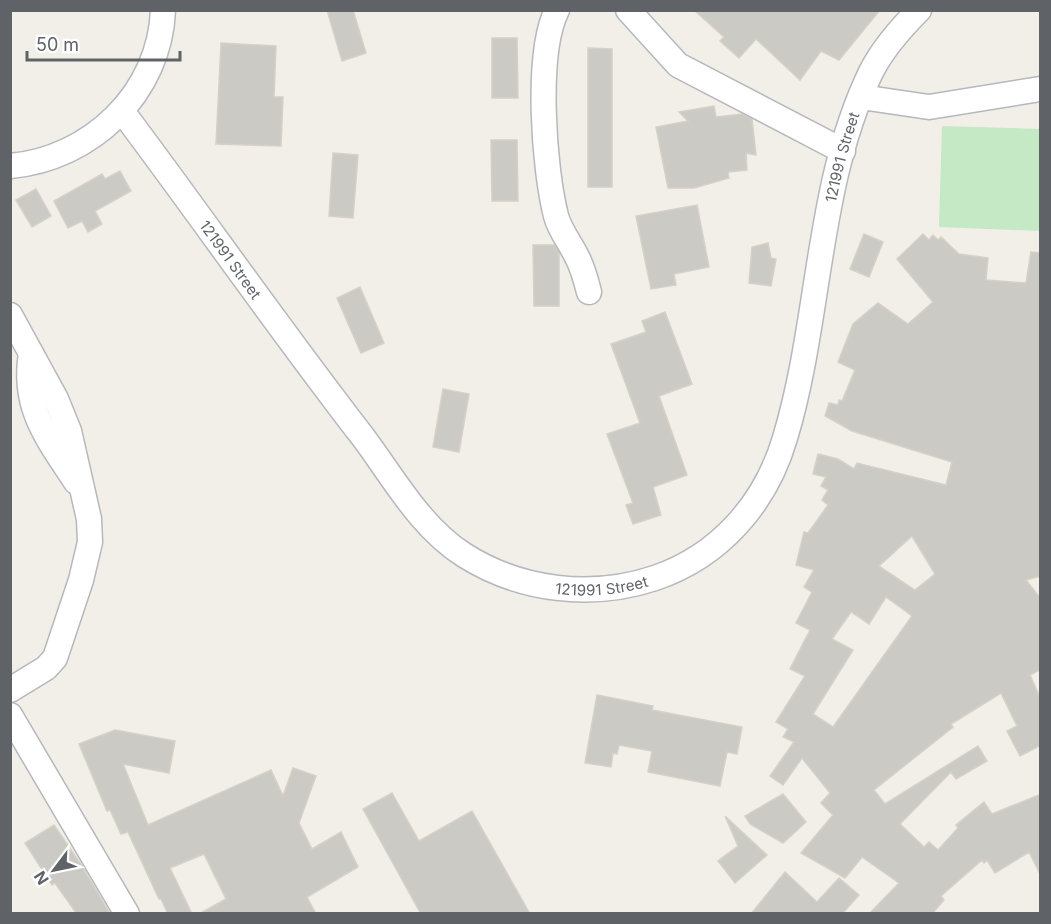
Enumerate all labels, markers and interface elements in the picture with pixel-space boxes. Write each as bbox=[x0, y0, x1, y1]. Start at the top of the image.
scale bar bbox=[27, 24, 180, 62]
text: 50 m bbox=[36, 34, 79, 55]
street label: 121991 Street bbox=[821, 109, 863, 204]
street label: 121991 Street bbox=[196, 216, 266, 302]
street label: 121991 Street bbox=[554, 571, 650, 599]
north arrow bbox=[24, 840, 84, 900]
text: N bbox=[30, 867, 53, 888]

